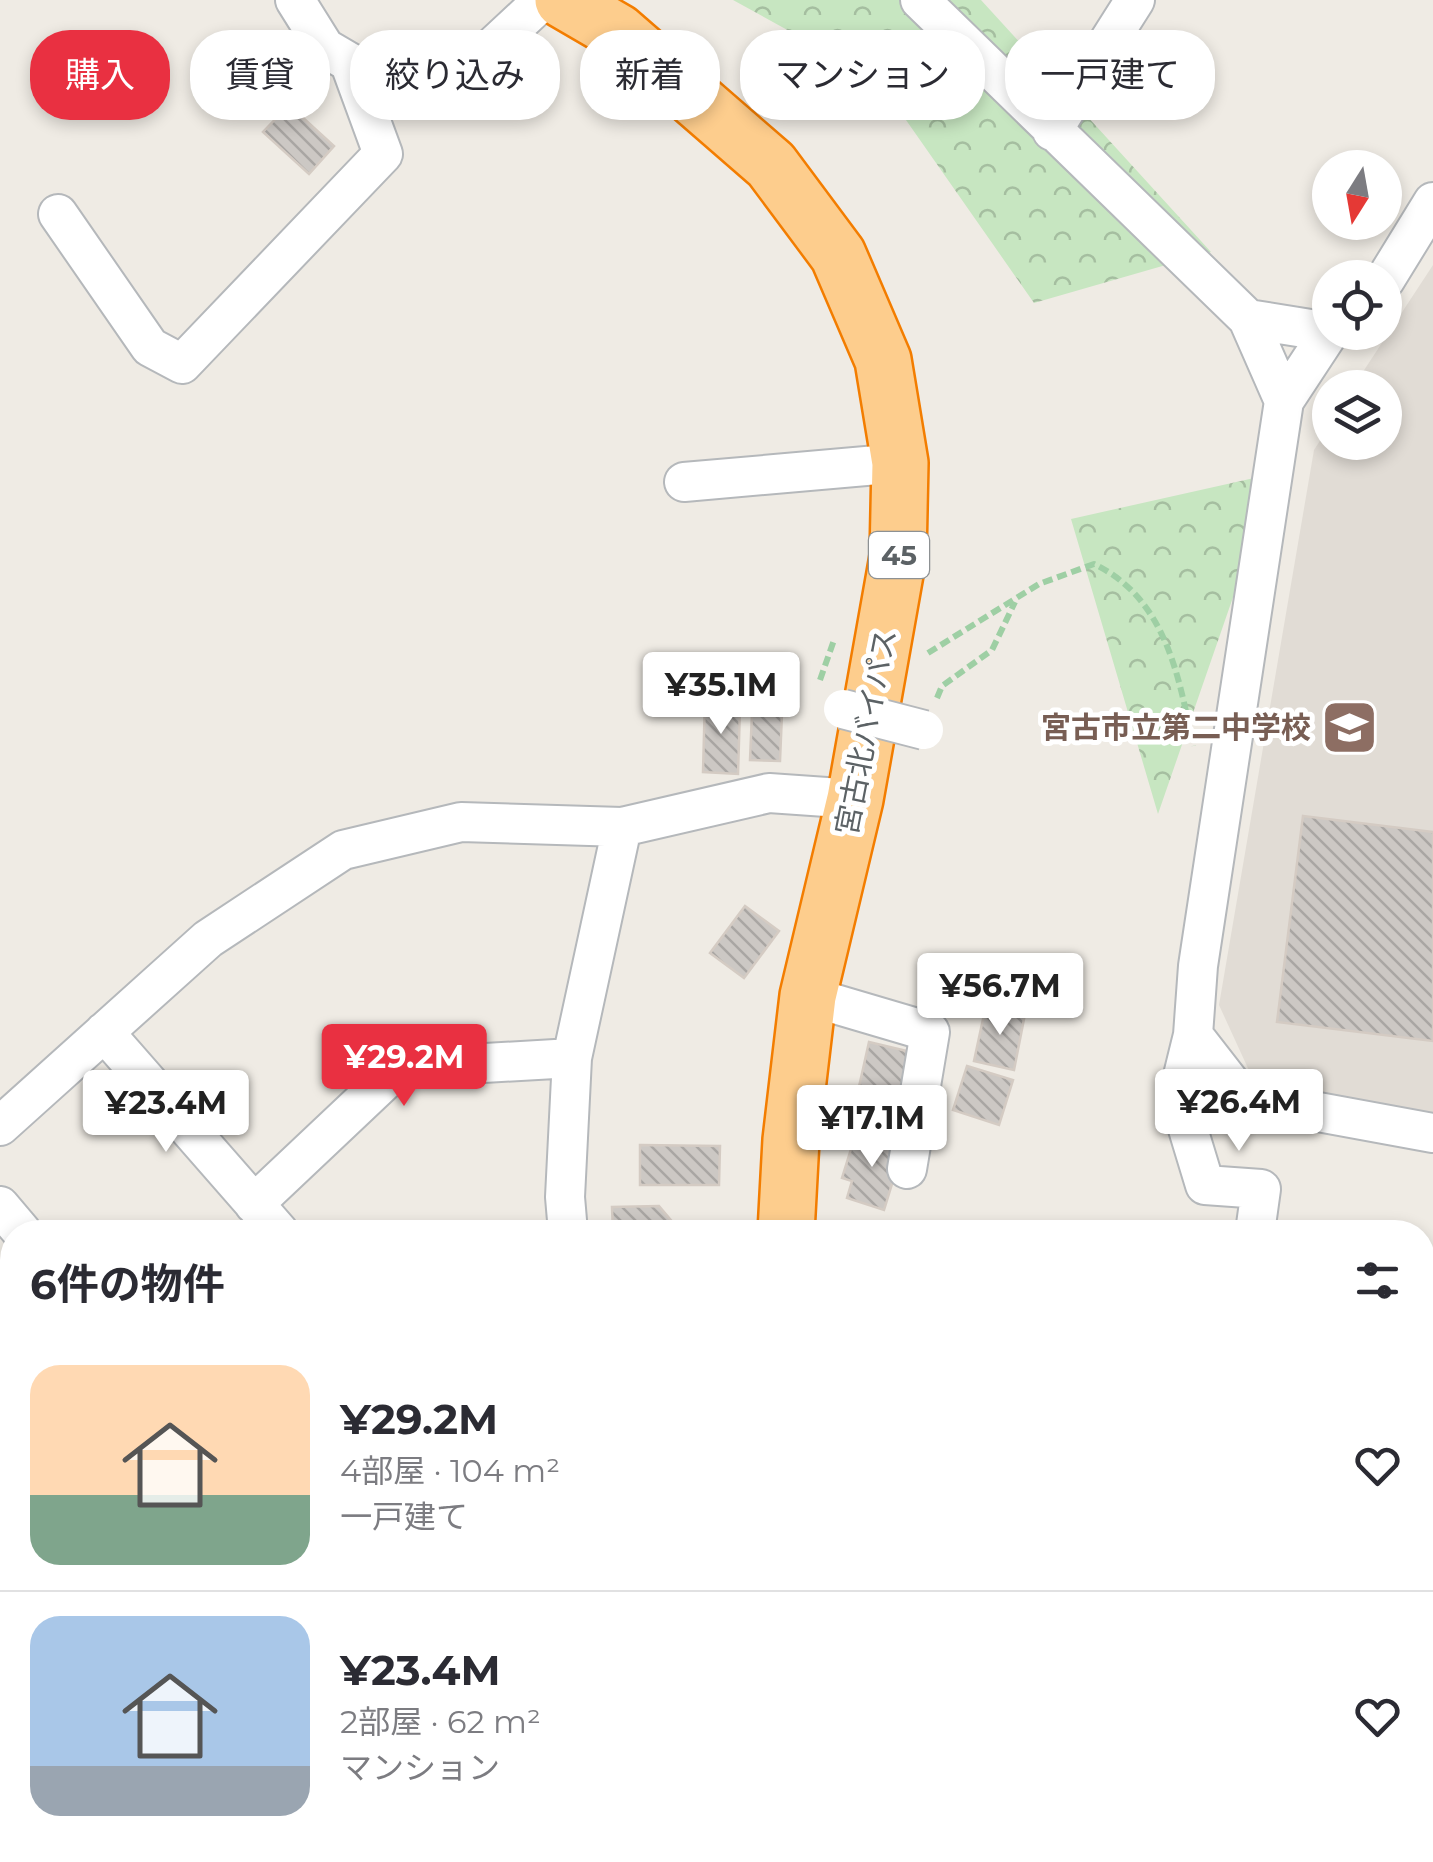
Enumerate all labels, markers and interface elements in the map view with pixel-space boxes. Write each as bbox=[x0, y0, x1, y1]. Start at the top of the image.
chip: 購入 bbox=[30, 30, 170, 120]
chip: 賃貸 bbox=[190, 30, 330, 120]
chip: 絞り込み bbox=[350, 30, 560, 120]
chip: 新着 bbox=[580, 30, 720, 120]
chip: マンション bbox=[740, 30, 985, 120]
chip: 一戸建て bbox=[1005, 30, 1215, 120]
north arrow bbox=[1312, 150, 1402, 240]
map controls bbox=[1312, 150, 1402, 460]
button: locate bbox=[1312, 260, 1402, 350]
button: layers bbox=[1312, 370, 1402, 460]
road number: 45 bbox=[869, 532, 929, 578]
street label: 宮古北バイパス bbox=[828, 626, 904, 838]
pin: ¥35.1M bbox=[640, 652, 802, 737]
text: ¥35.1M bbox=[665, 665, 777, 704]
school or university icon: 宮古市立第二中学校 bbox=[1320, 697, 1380, 757]
place label: 宮古市立第二中学校 bbox=[1041, 709, 1311, 746]
pin: ¥56.7M bbox=[919, 953, 1081, 1038]
text: ¥56.7M bbox=[939, 966, 1061, 1005]
pin: ¥29.2M bbox=[323, 1024, 485, 1109]
text: ¥29.2M bbox=[344, 1037, 464, 1076]
pin: ¥26.4M bbox=[1158, 1069, 1320, 1154]
pin: ¥23.4M bbox=[85, 1070, 247, 1155]
text: ¥26.4M bbox=[1177, 1082, 1301, 1121]
text: ¥23.4M bbox=[105, 1083, 227, 1122]
pin: ¥17.1M bbox=[791, 1085, 953, 1170]
text: ¥17.1M bbox=[819, 1098, 925, 1137]
icon: filters bbox=[1350, 1253, 1405, 1308]
text: 6件の物件 bbox=[30, 1258, 225, 1310]
text: ¥29.2M bbox=[340, 1393, 498, 1445]
icon: home bbox=[110, 1405, 230, 1525]
icon: heart bbox=[1350, 1438, 1405, 1493]
text: 4部屋 · 104 m² bbox=[340, 1451, 560, 1490]
text: 一戸建て bbox=[340, 1497, 468, 1536]
text: ¥23.4M bbox=[340, 1644, 501, 1696]
icon: home bbox=[110, 1656, 230, 1776]
icon: heart bbox=[1350, 1689, 1405, 1744]
text: 2部屋 · 62 m² bbox=[340, 1702, 541, 1741]
text: マンション bbox=[340, 1748, 500, 1787]

